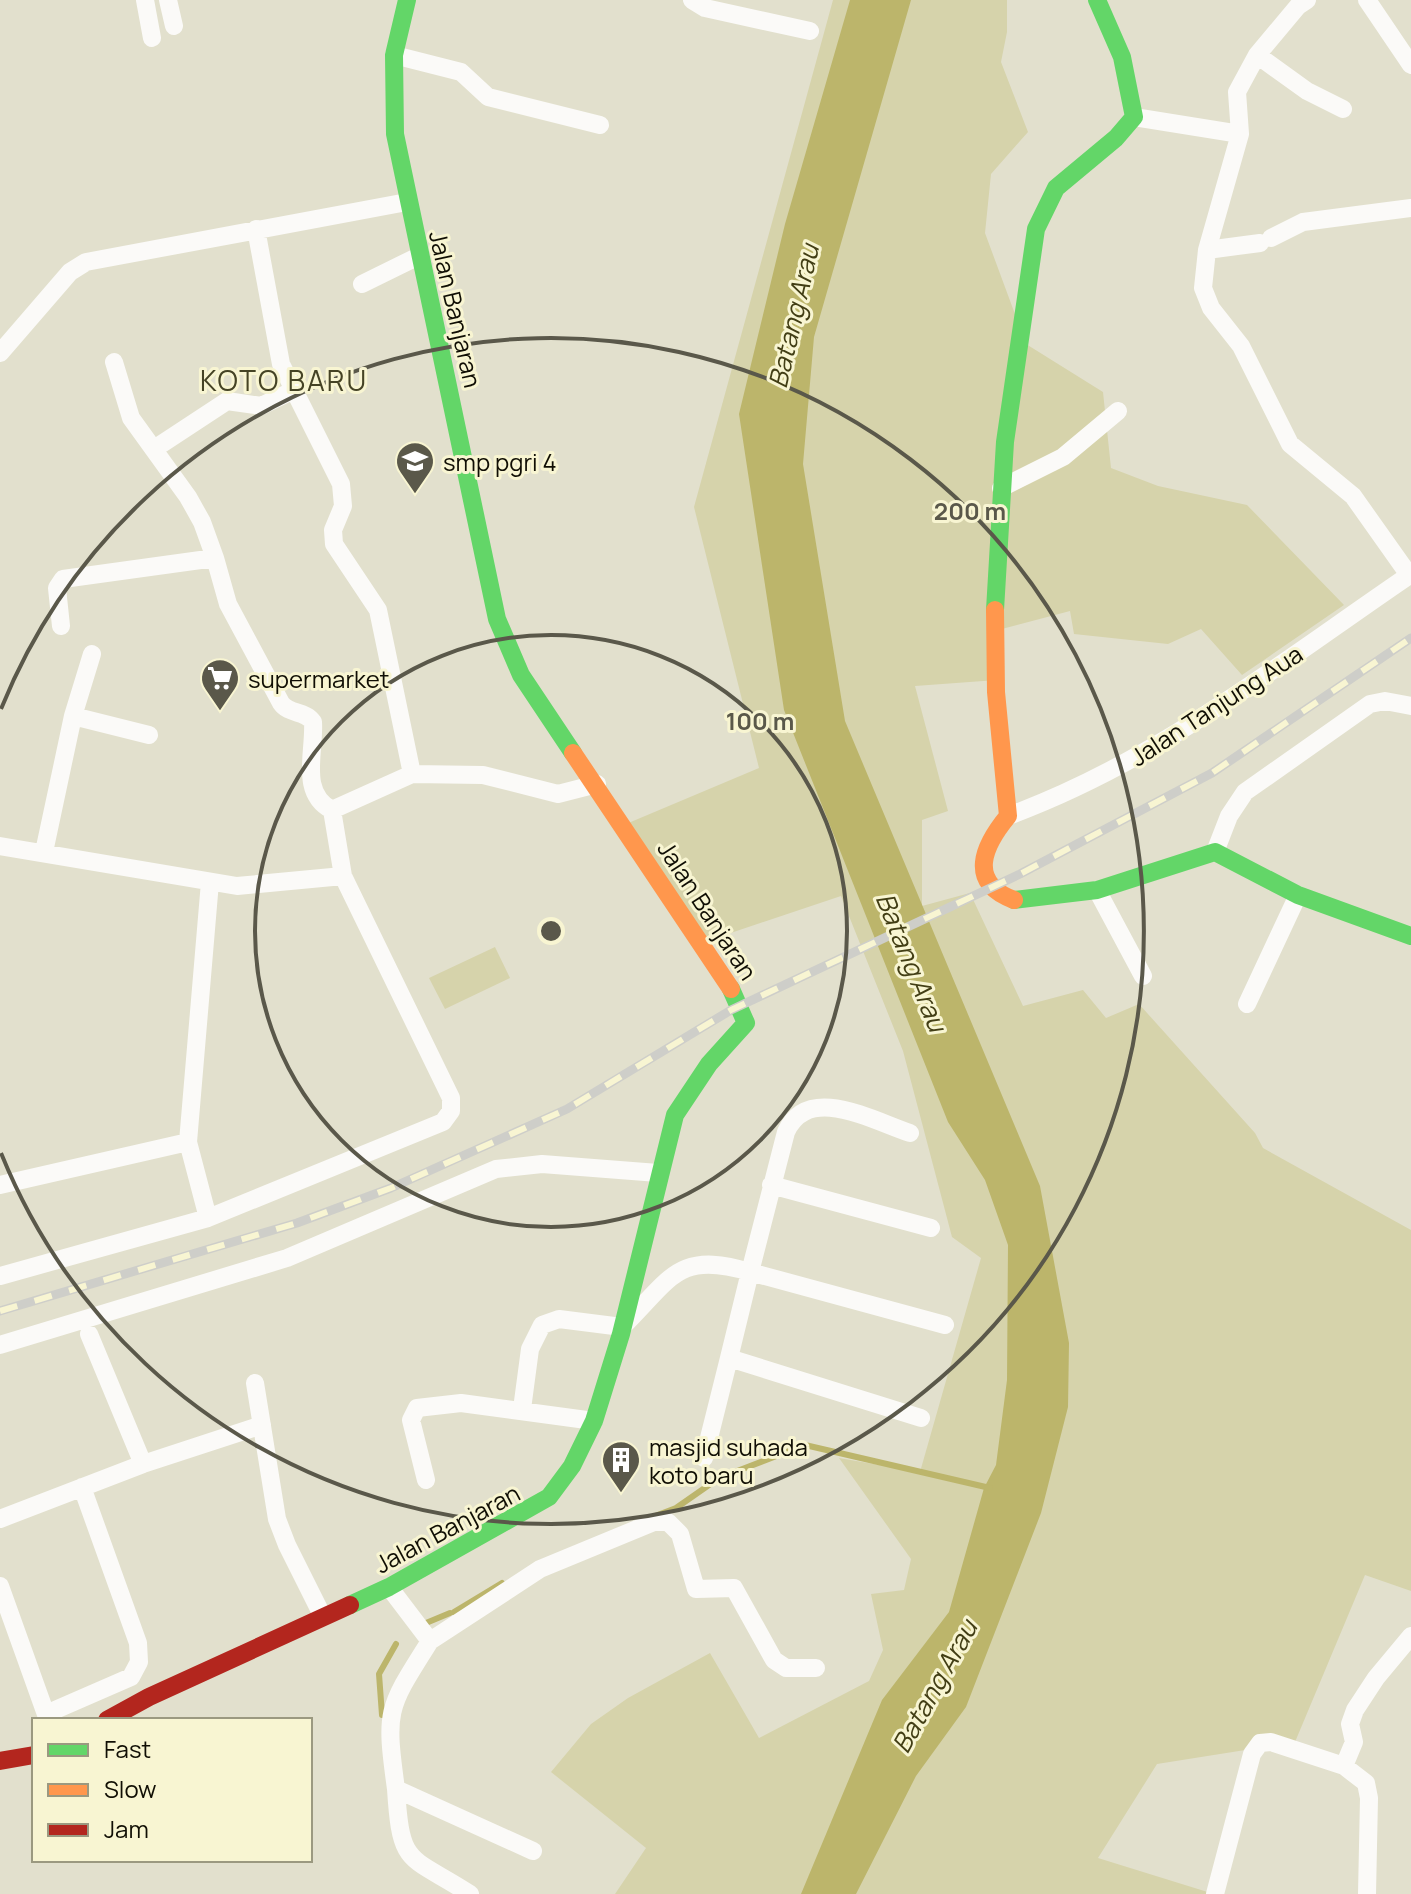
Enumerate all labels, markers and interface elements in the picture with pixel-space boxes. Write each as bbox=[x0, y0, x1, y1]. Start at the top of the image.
street label: Jalan Banjaran bbox=[422, 227, 490, 391]
water label: Batang Arau bbox=[759, 238, 828, 391]
district label: KOTO BARU bbox=[200, 361, 368, 399]
school or university icon: smp pgri 4 bbox=[394, 440, 436, 495]
place label: smp pgri 4 bbox=[443, 445, 557, 478]
text: 200 m bbox=[934, 494, 1006, 527]
street label: Jalan Tanjung Aua bbox=[1124, 637, 1308, 773]
supermarket icon: supermarket bbox=[199, 657, 241, 712]
place label: supermarket bbox=[248, 662, 389, 695]
text: 100 m bbox=[726, 704, 794, 737]
street label: Jalan Banjaran bbox=[651, 834, 765, 986]
water label: Batang Arau bbox=[868, 887, 957, 1039]
centre of rings bbox=[537, 917, 565, 945]
place label: masjid suhada koto baru bbox=[649, 1430, 808, 1491]
building icon: masjid suhada koto baru bbox=[600, 1439, 642, 1494]
street label: Jalan Banjaran bbox=[369, 1476, 525, 1580]
water label: Batang Arau bbox=[883, 1611, 986, 1759]
legend bbox=[32, 1718, 312, 1862]
text: Fast bbox=[104, 1732, 151, 1765]
text: Slow bbox=[104, 1772, 157, 1805]
text: Jam bbox=[104, 1812, 149, 1845]

